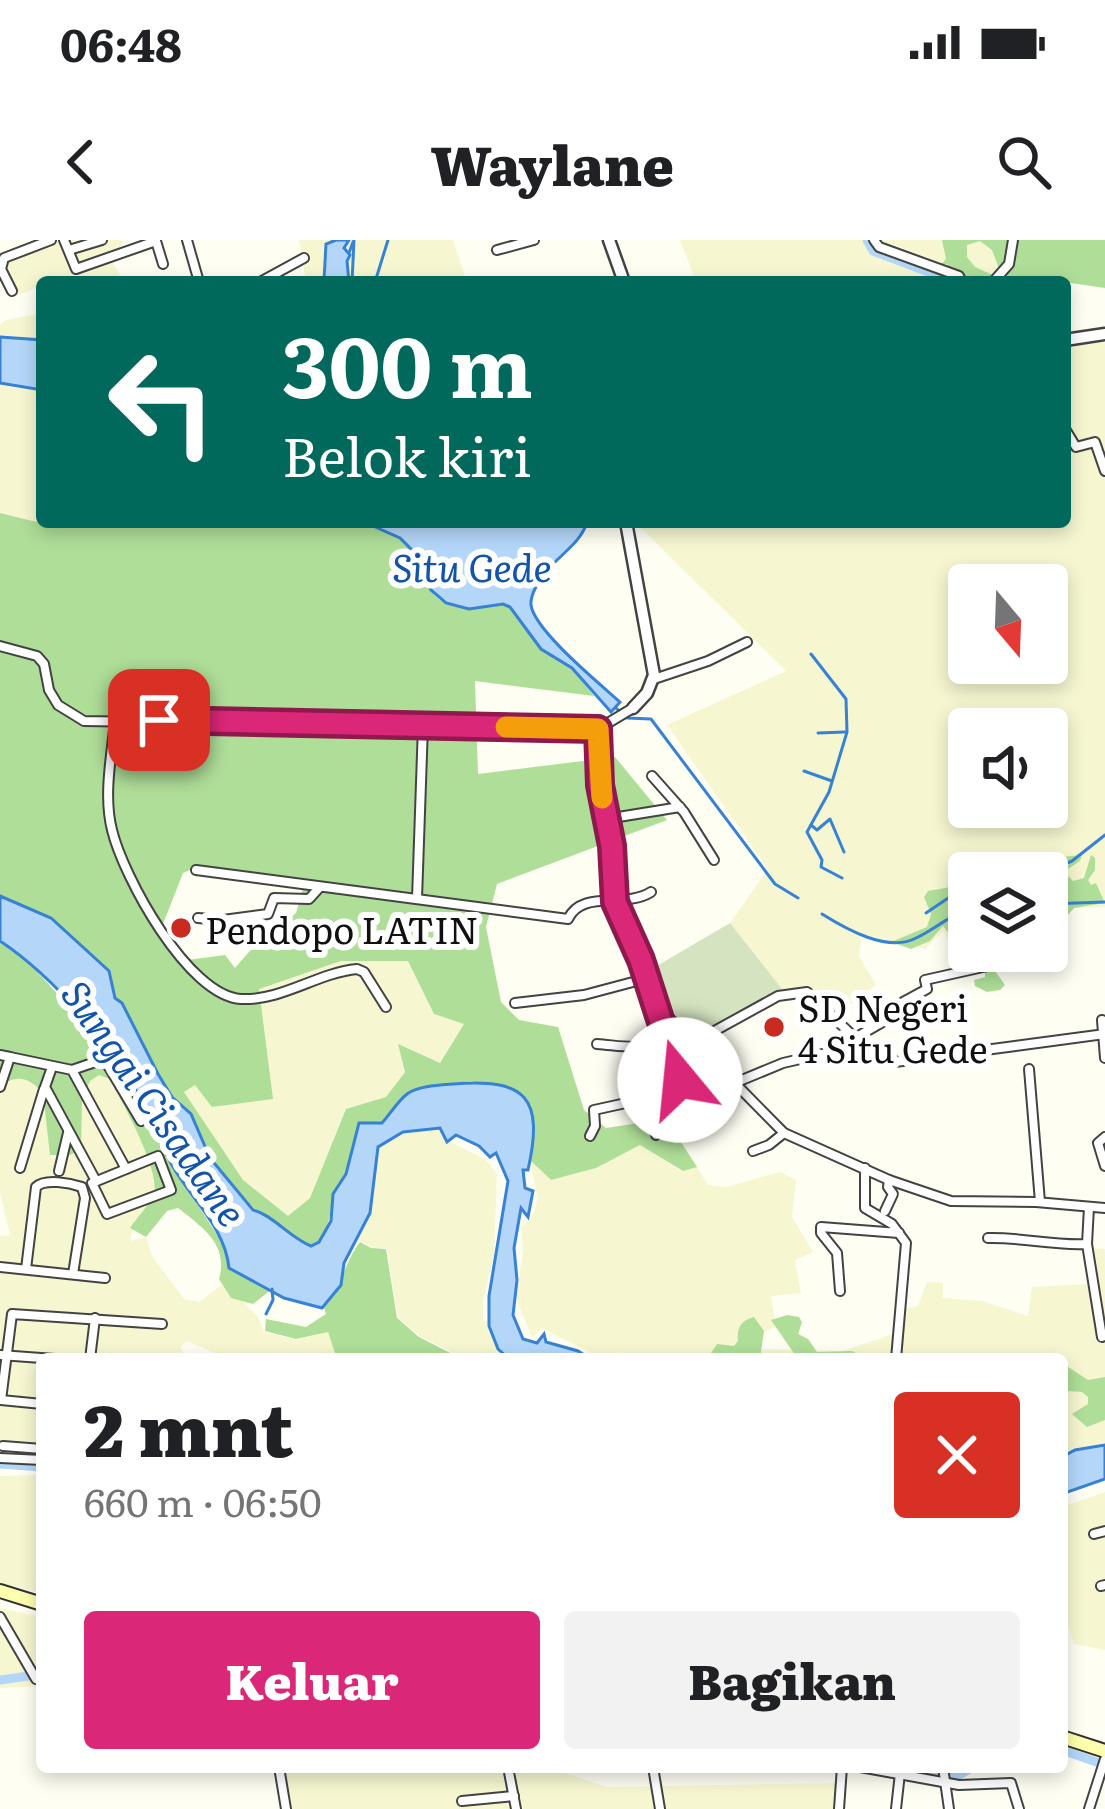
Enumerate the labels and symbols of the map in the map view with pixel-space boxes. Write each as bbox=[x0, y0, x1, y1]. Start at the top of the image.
water label: Situ Gede bbox=[392, 536, 552, 594]
north arrow bbox=[948, 564, 1068, 684]
pin bbox=[108, 669, 210, 771]
place label: Pendopo LATIN bbox=[205, 902, 479, 955]
marker: Pendopo LATIN bbox=[168, 915, 194, 941]
water label: Sungai Cisadane bbox=[49, 967, 263, 1237]
place label: SD Negeri 4 Situ Gede bbox=[798, 980, 988, 1074]
marker: SD Negeri 4 Situ Gede bbox=[761, 1014, 787, 1040]
position arrow bbox=[617, 1017, 743, 1143]

